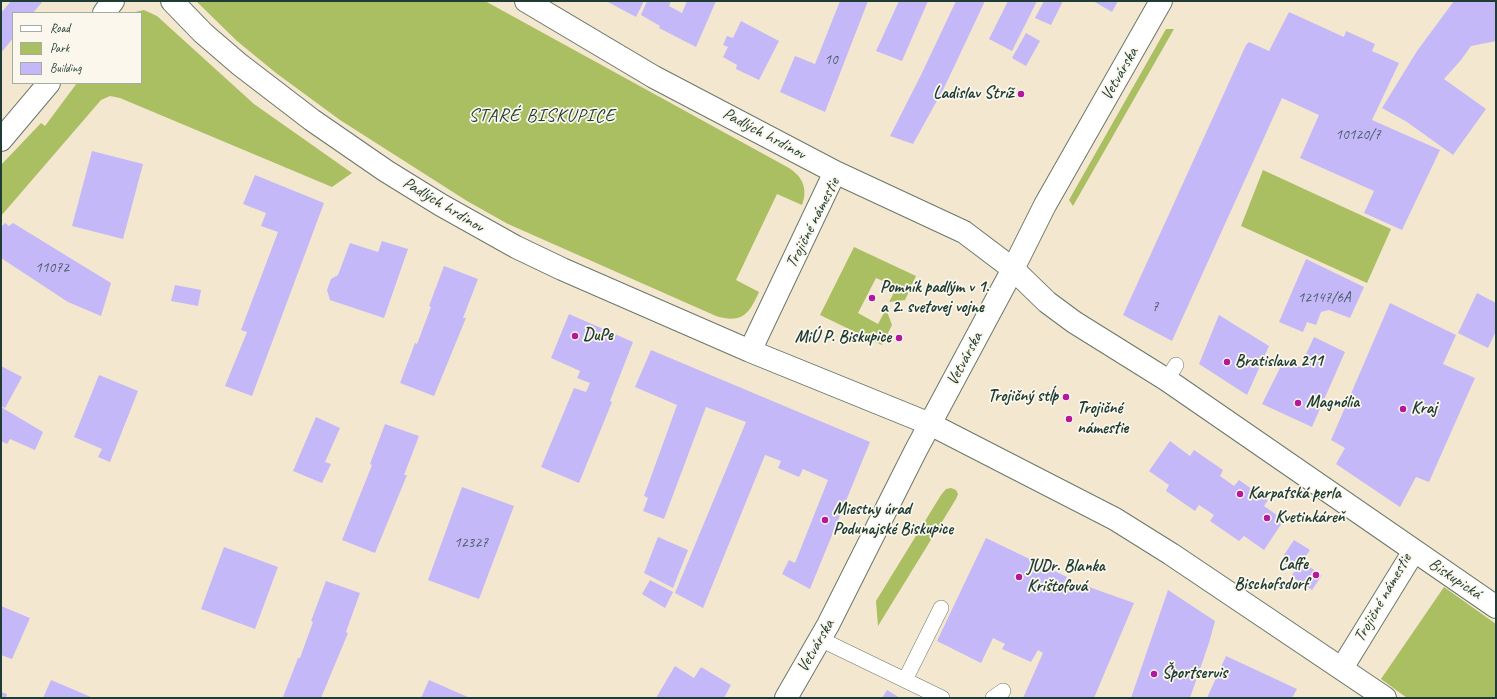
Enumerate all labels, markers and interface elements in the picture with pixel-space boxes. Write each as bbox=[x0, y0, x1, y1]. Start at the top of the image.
legend bbox=[12, 12, 142, 84]
text: Road bbox=[50, 20, 70, 36]
text: Park bbox=[50, 40, 69, 56]
street label: Vetvárska bbox=[1097, 44, 1143, 104]
house number: 10 bbox=[824, 51, 838, 69]
text: Building bbox=[50, 60, 82, 76]
place label: Ladislav Stríž bbox=[933, 84, 1013, 104]
marker: Ladislav Stríž bbox=[1016, 89, 1026, 99]
street label: Padlých hrdinov bbox=[719, 104, 809, 164]
district label: STARÉ BISKUPICE bbox=[469, 105, 615, 127]
house number: 10120/7 bbox=[1335, 126, 1381, 144]
street label: Padlých hrdinov bbox=[399, 173, 487, 237]
street label: Trojičné námestie bbox=[781, 174, 845, 272]
house number: 11072 bbox=[35, 259, 69, 277]
place label: Pomník padlým v 1. a 2. svetovej vojne bbox=[880, 278, 989, 318]
house number: 12147/6A bbox=[1298, 289, 1350, 307]
marker: Pomník padlým v 1. a 2. svetovej vojne bbox=[867, 293, 877, 303]
house number: 7 bbox=[1152, 298, 1158, 316]
place label: DuPe bbox=[583, 326, 613, 346]
place label: MiÚ P. Biskupice bbox=[795, 328, 891, 348]
street label: Vetvárska bbox=[942, 329, 988, 389]
marker: DuPe bbox=[570, 331, 580, 341]
marker: MiÚ P. Biskupice bbox=[894, 333, 904, 343]
place label: Bratislava 211 bbox=[1235, 352, 1323, 372]
marker: Bratislava 211 bbox=[1222, 357, 1232, 367]
place label: Trojičný stĺp bbox=[988, 387, 1058, 407]
marker: Trojičný stĺp bbox=[1061, 392, 1071, 402]
place label: Magnólia bbox=[1306, 393, 1359, 413]
marker: Magnólia bbox=[1293, 398, 1303, 408]
place label: Trojičné námestie bbox=[1077, 399, 1128, 439]
place label: Kraj bbox=[1411, 399, 1437, 419]
marker: Kraj bbox=[1398, 404, 1408, 414]
marker: Trojičné námestie bbox=[1064, 414, 1074, 424]
place label: Karpatská perla bbox=[1248, 484, 1341, 504]
marker: Karpatská perla bbox=[1235, 489, 1245, 499]
place label: Miestny úrad Podunajské Biskupice bbox=[833, 500, 953, 540]
place label: Kvetinkáreň bbox=[1275, 508, 1344, 528]
marker: Kvetinkáreň bbox=[1262, 513, 1272, 523]
marker: Miestny úrad Podunajské Biskupice bbox=[820, 515, 830, 525]
house number: 12327 bbox=[454, 534, 488, 552]
street label: Trojičné námestie bbox=[1349, 550, 1417, 646]
street label: Biskupická bbox=[1425, 554, 1485, 604]
place label: Caffe Bischofsdorf bbox=[1234, 555, 1308, 595]
place label: JUDr. Blanka Krištofová bbox=[1027, 557, 1105, 597]
marker: Caffe Bischofsdorf bbox=[1311, 570, 1321, 580]
marker: JUDr. Blanka Krištofová bbox=[1014, 572, 1024, 582]
street label: Vetvárska bbox=[793, 616, 839, 676]
place label: Športservis bbox=[1162, 664, 1227, 684]
marker: Športservis bbox=[1149, 669, 1159, 679]

